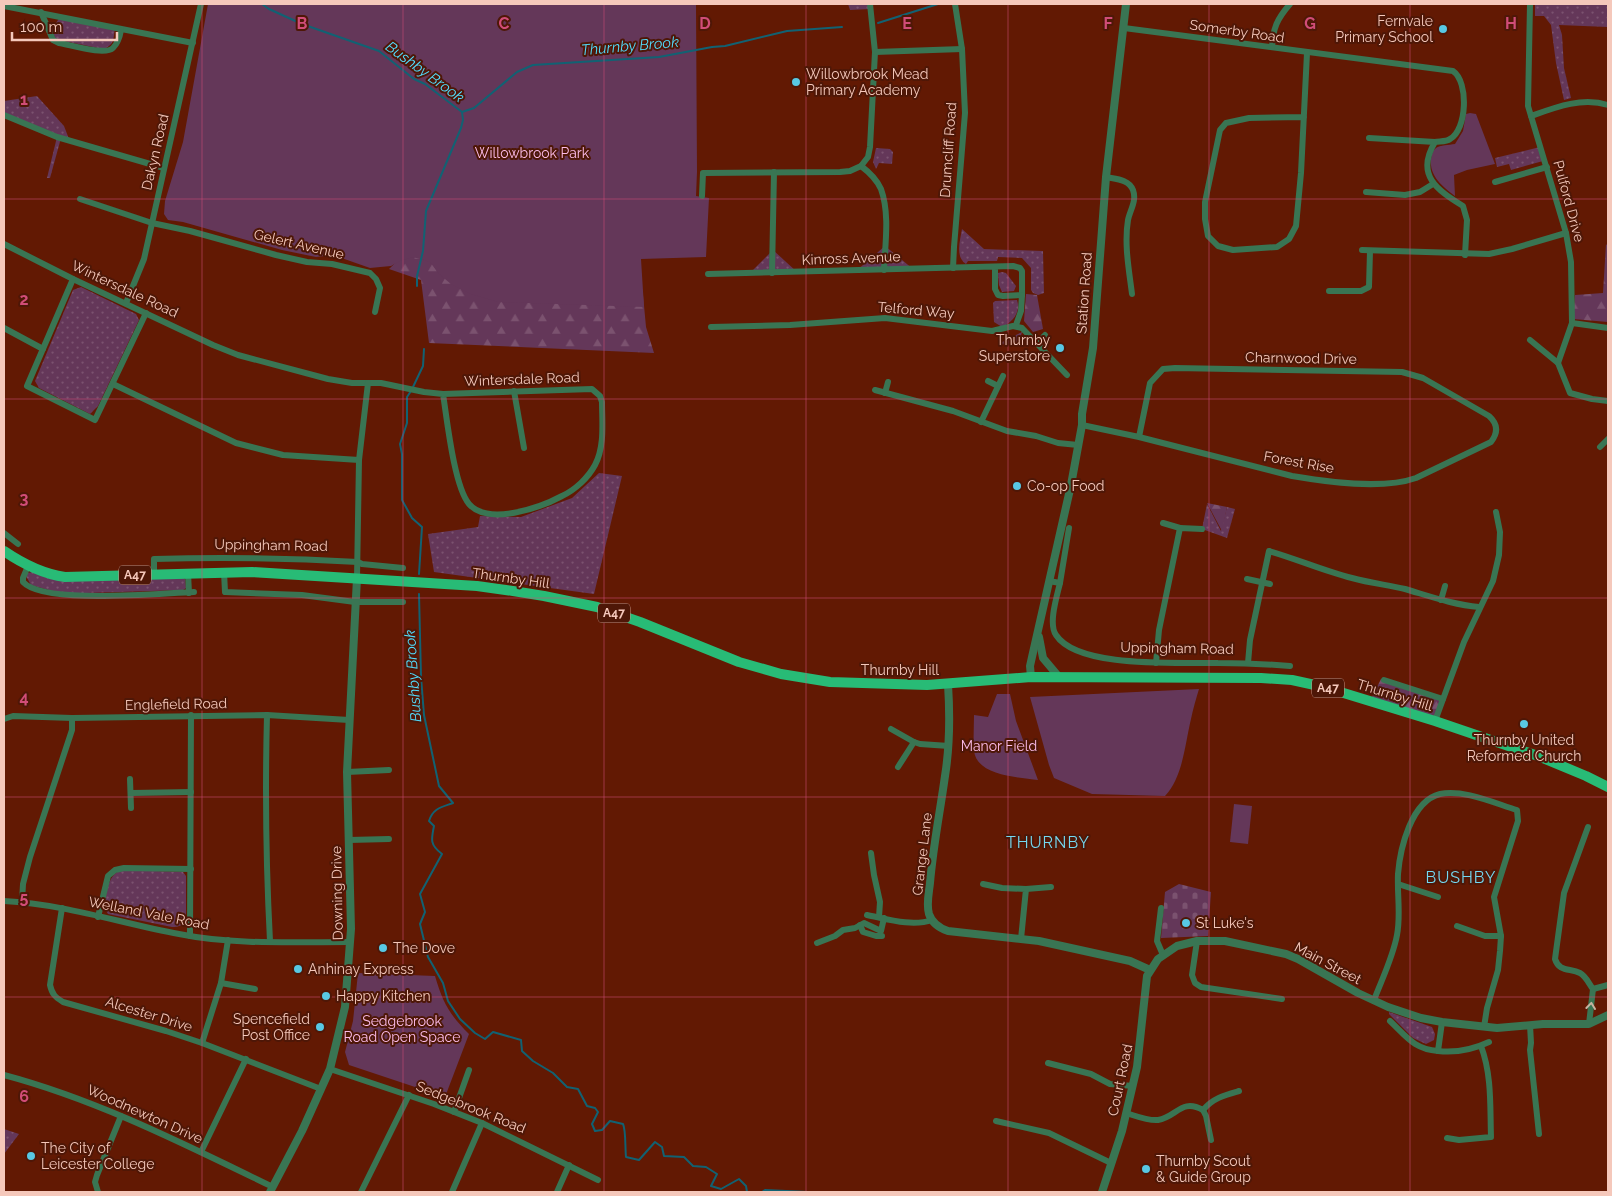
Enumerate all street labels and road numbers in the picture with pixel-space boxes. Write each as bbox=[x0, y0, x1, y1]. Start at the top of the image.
street label: Somerby Road bbox=[1189, 16, 1285, 46]
street label: Drumcliff Road bbox=[937, 102, 959, 198]
street label: Dakyn Road bbox=[138, 112, 172, 192]
street label: Pulford Drive bbox=[1550, 158, 1588, 244]
street label: Gelert Avenue bbox=[252, 226, 346, 262]
street label: Kinross Avenue bbox=[801, 248, 901, 268]
street label: Station Road bbox=[1073, 252, 1095, 334]
street label: Wintersdale Road bbox=[69, 257, 181, 321]
street label: Telford Way bbox=[877, 299, 956, 321]
street label: Charnwood Drive bbox=[1245, 349, 1357, 367]
street label: Wintersdale Road bbox=[464, 369, 580, 389]
street label: Forest Rise bbox=[1263, 448, 1335, 476]
street label: Uppingham Road bbox=[214, 536, 328, 554]
street label: Thurnby Hill bbox=[471, 565, 551, 591]
road number: A47 bbox=[119, 566, 151, 584]
road number: A47 bbox=[598, 604, 630, 622]
street label: Uppingham Road bbox=[1120, 639, 1234, 657]
street label: Thurnby Hill bbox=[861, 662, 939, 678]
street label: Thurnby Hill bbox=[1355, 676, 1435, 714]
road number: A47 bbox=[1312, 678, 1344, 698]
street label: Englefield Road bbox=[125, 695, 227, 713]
street label: Grange Lane bbox=[909, 812, 935, 896]
street label: Downing Drive bbox=[328, 846, 346, 940]
street label: Welland Vale Road bbox=[87, 893, 211, 933]
street label: Main Street bbox=[1292, 939, 1364, 987]
street label: Alcester Drive bbox=[104, 993, 194, 1035]
street label: Court Road bbox=[1105, 1043, 1135, 1117]
street label: Sedgebrook Road bbox=[414, 1078, 528, 1136]
street label: Woodnewton Drive bbox=[85, 1081, 205, 1147]

